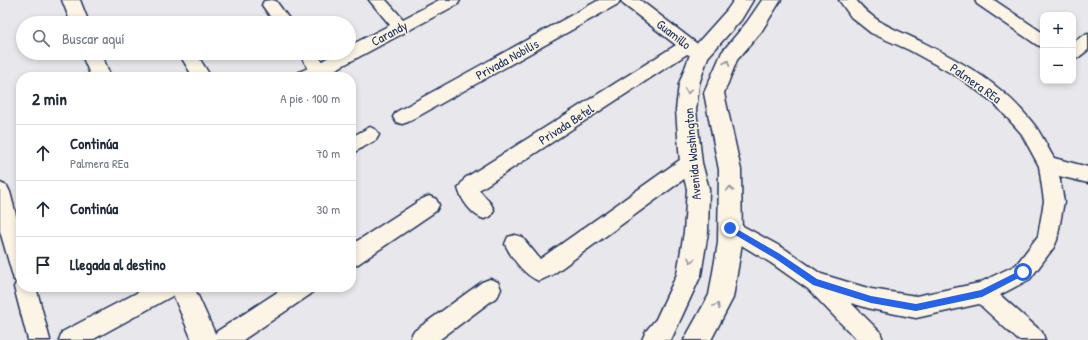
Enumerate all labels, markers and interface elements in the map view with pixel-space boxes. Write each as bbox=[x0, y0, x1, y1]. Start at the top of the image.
map controls bbox=[1040, 12, 1076, 84]
button: + bbox=[1040, 12, 1076, 48]
street label: Guamillo bbox=[653, 15, 695, 53]
search box bbox=[16, 16, 356, 60]
street label: Carandy bbox=[368, 16, 411, 50]
icon: search bbox=[30, 27, 52, 49]
text: Buscar aquí bbox=[62, 28, 125, 49]
street label: Privada Nobilis bbox=[472, 34, 542, 84]
button: − bbox=[1040, 48, 1076, 84]
street label: Palmera REa bbox=[947, 59, 1005, 107]
one-way arrow bbox=[722, 60, 730, 67]
text: 2 min bbox=[32, 87, 67, 110]
one-way arrow bbox=[684, 88, 693, 94]
text: A pie · 100 m bbox=[280, 89, 340, 107]
street label: Privada Betel bbox=[535, 99, 598, 149]
street label: Avenida Washington bbox=[679, 107, 705, 201]
text: Continúa bbox=[70, 133, 118, 154]
icon: ahead bbox=[32, 142, 54, 164]
text: 70 m bbox=[316, 144, 340, 162]
text: Palmera REa bbox=[70, 154, 129, 172]
one-way arrow bbox=[726, 186, 734, 192]
icon: ahead bbox=[32, 198, 54, 220]
text: Continúa bbox=[70, 198, 118, 219]
text: 30 m bbox=[317, 200, 340, 218]
route end bbox=[721, 219, 739, 237]
icon: arrive bbox=[32, 254, 54, 276]
text: Llegada al destino bbox=[70, 254, 166, 275]
one-way arrow bbox=[687, 257, 696, 263]
route start bbox=[1014, 263, 1032, 281]
one-way arrow bbox=[712, 303, 719, 310]

